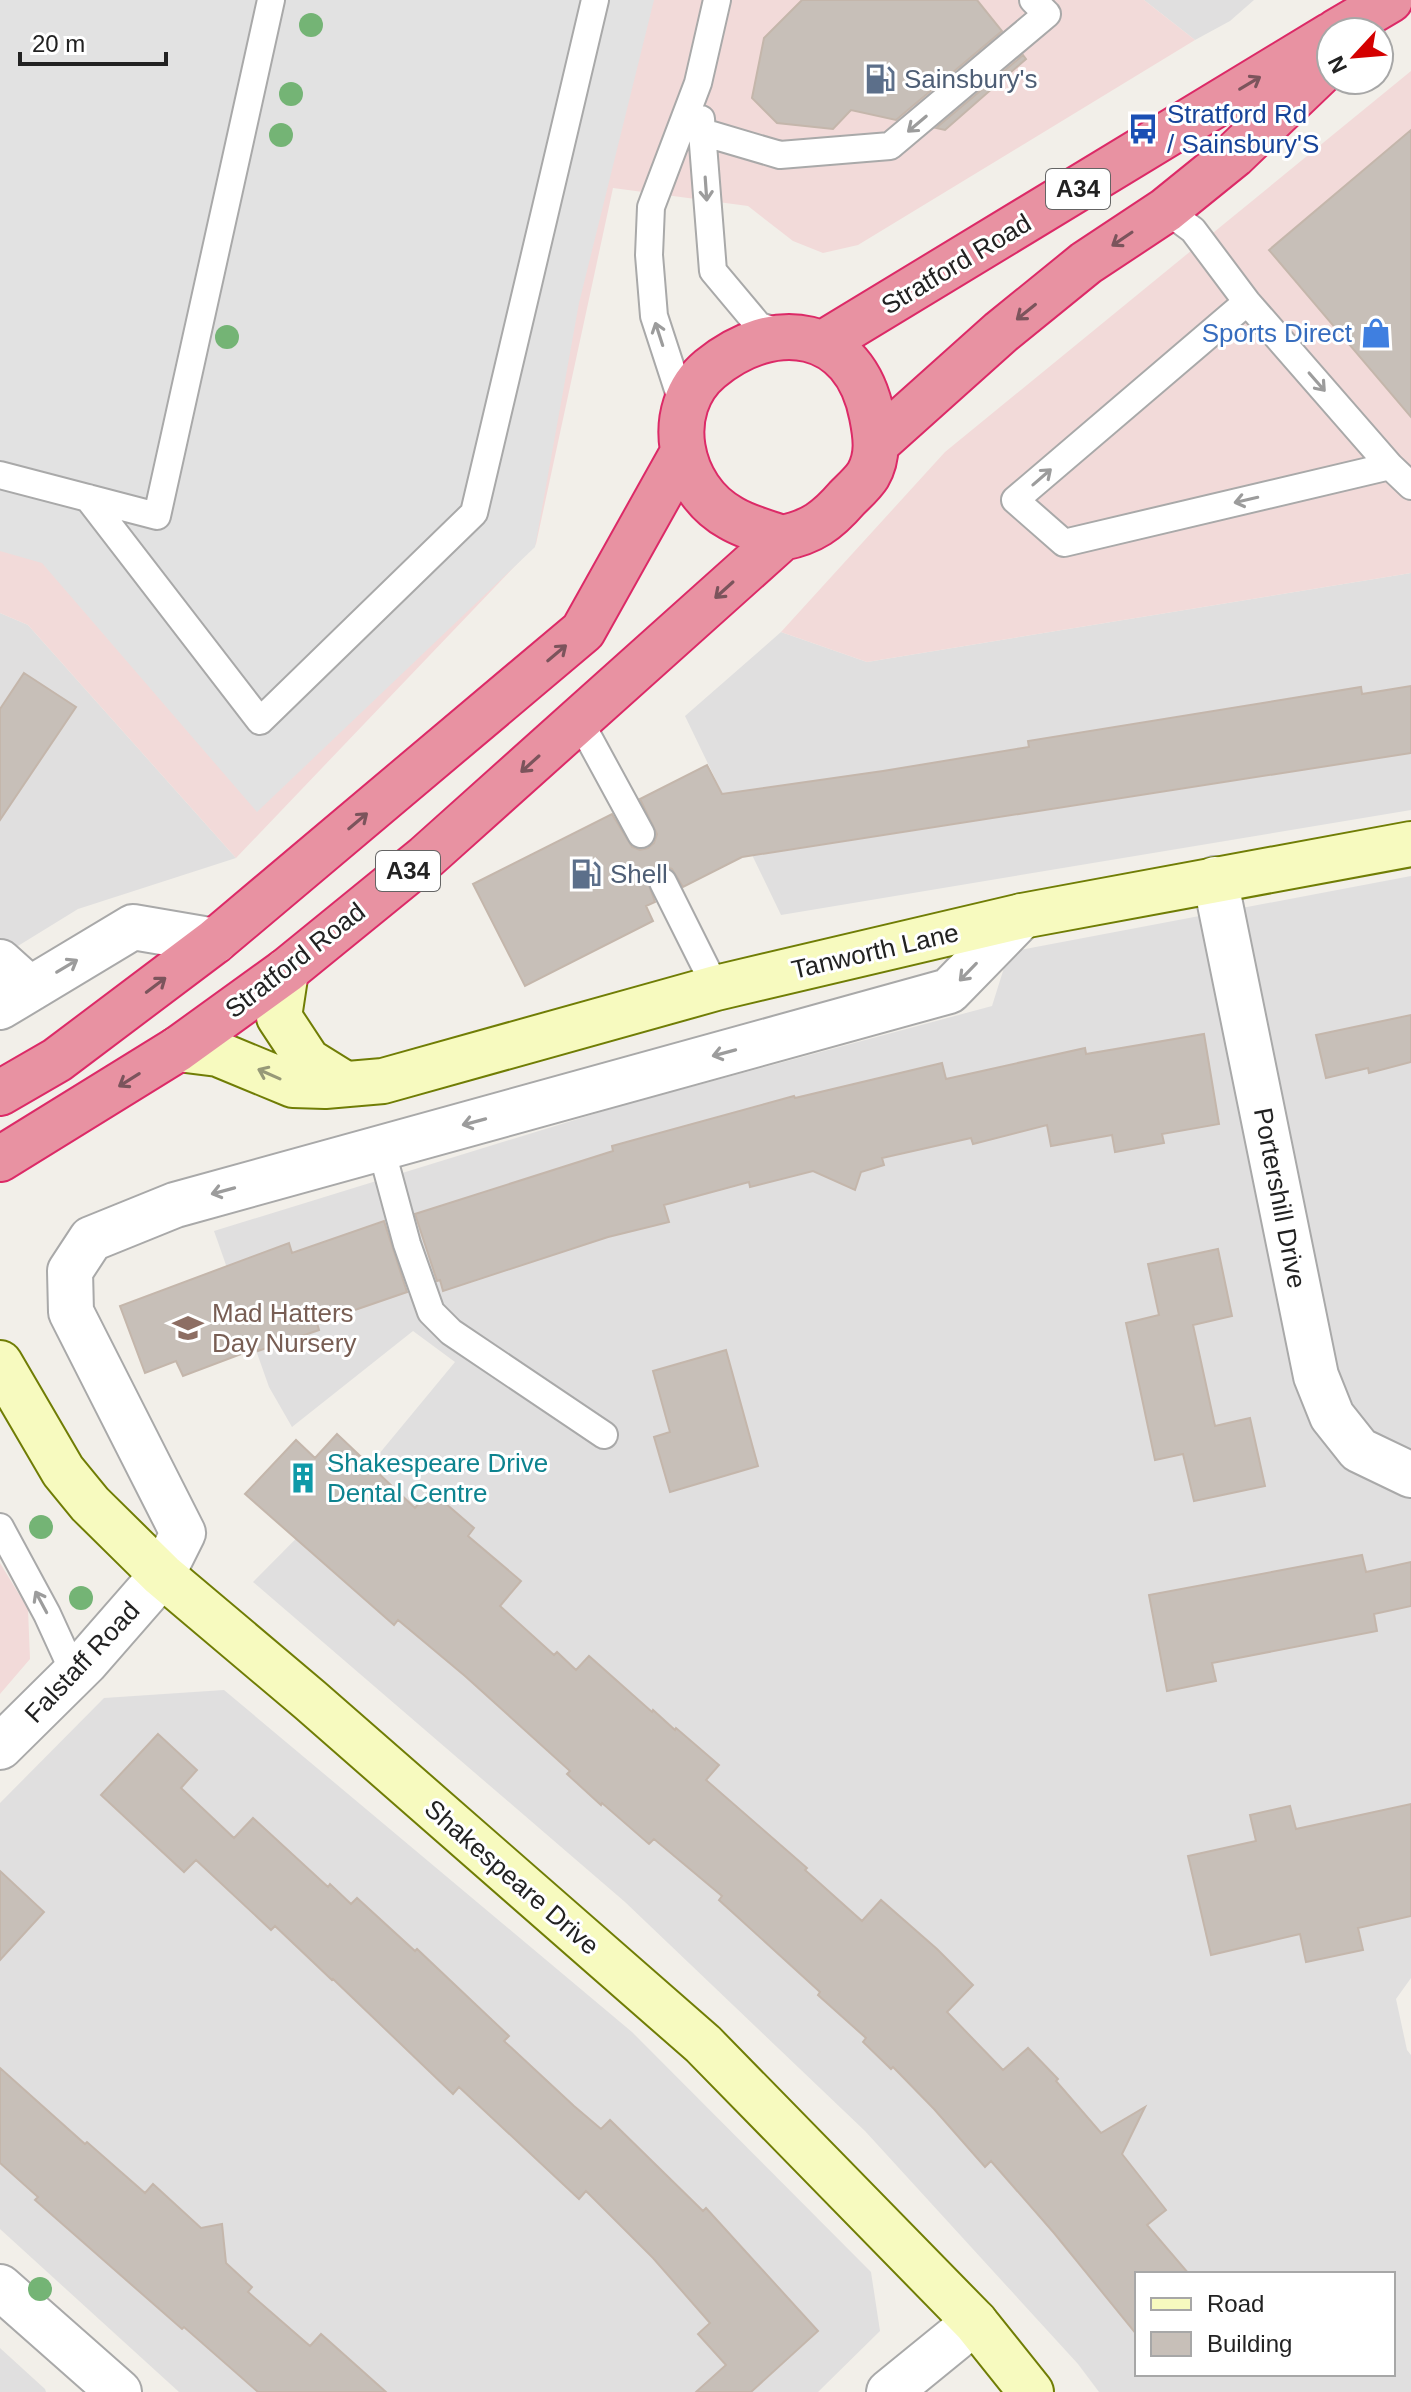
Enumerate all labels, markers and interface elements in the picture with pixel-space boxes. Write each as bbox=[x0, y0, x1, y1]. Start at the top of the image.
scale bar bbox=[20, 16, 166, 66]
north arrow bbox=[1315, 16, 1395, 96]
text: 20 m bbox=[32, 30, 85, 57]
text: N bbox=[1323, 52, 1352, 77]
fuel station icon: Sainsbury's bbox=[863, 62, 897, 96]
place label: Sainsbury's bbox=[904, 64, 1038, 94]
one-way arrow bbox=[1238, 75, 1261, 91]
place label: Stratford Rd / Sainsbury'S bbox=[1167, 99, 1319, 159]
bus stop icon: Stratford Rd / Sainsbury'S bbox=[1126, 112, 1160, 146]
one-way arrow bbox=[908, 115, 928, 133]
road number: A34 bbox=[1046, 169, 1110, 209]
one-way arrow bbox=[699, 175, 714, 202]
street label: Stratford Road bbox=[876, 208, 1036, 320]
one-way arrow bbox=[1112, 231, 1134, 247]
one-way arrow bbox=[1015, 303, 1036, 321]
shop icon: Sports Direct bbox=[1359, 316, 1393, 350]
place label: Sports Direct bbox=[1202, 318, 1353, 348]
one-way arrow bbox=[651, 321, 666, 346]
one-way arrow bbox=[1308, 371, 1326, 391]
one-way arrow bbox=[1032, 468, 1052, 486]
one-way arrow bbox=[1234, 493, 1259, 508]
one-way arrow bbox=[714, 581, 734, 599]
one-way arrow bbox=[546, 644, 566, 662]
one-way arrow bbox=[521, 754, 541, 772]
one-way arrow bbox=[347, 812, 368, 830]
road number: A34 bbox=[376, 851, 440, 891]
fuel station icon: Shell bbox=[569, 857, 603, 891]
place label: Shell bbox=[610, 859, 668, 889]
street label: Stratford Road bbox=[219, 896, 371, 1024]
street label: Tanworth Lane bbox=[789, 917, 961, 985]
one-way arrow bbox=[55, 958, 78, 974]
one-way arrow bbox=[959, 962, 978, 981]
one-way arrow bbox=[145, 977, 167, 994]
one-way arrow bbox=[712, 1046, 738, 1061]
one-way arrow bbox=[258, 1065, 282, 1080]
one-way arrow bbox=[118, 1072, 141, 1088]
street label: Portershill Drive bbox=[1248, 1105, 1312, 1291]
one-way arrow bbox=[461, 1115, 487, 1130]
one-way arrow bbox=[211, 1185, 237, 1200]
place label: Mad Hatters Day Nursery bbox=[212, 1298, 356, 1358]
school or university icon: Mad Hatters Day Nursery bbox=[171, 1311, 205, 1345]
place label: Shakespeare Drive Dental Centre bbox=[327, 1448, 548, 1508]
building icon: Shakespeare Drive Dental Centre bbox=[286, 1461, 320, 1495]
one-way arrow bbox=[32, 1591, 48, 1615]
street label: Falstaff Road bbox=[18, 1595, 146, 1729]
street label: Shakespeare Drive bbox=[419, 1793, 605, 1961]
legend bbox=[1135, 2272, 1395, 2376]
text: Road bbox=[1207, 2290, 1264, 2317]
text: Building bbox=[1207, 2330, 1292, 2357]

